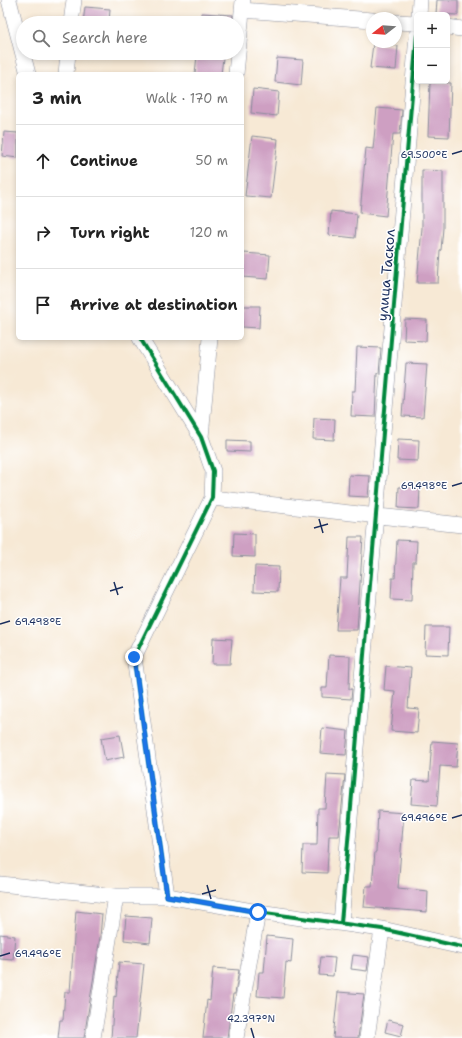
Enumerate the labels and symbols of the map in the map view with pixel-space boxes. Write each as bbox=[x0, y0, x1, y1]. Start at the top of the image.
north arrow bbox=[366, 12, 402, 48]
text: 69.500°E bbox=[401, 148, 447, 161]
street label: улица Таскол bbox=[373, 228, 399, 322]
text: 69.498°E bbox=[401, 479, 447, 492]
text: 69.498°E bbox=[15, 615, 61, 628]
route end bbox=[125, 648, 143, 666]
text: 69.496°E bbox=[401, 811, 447, 824]
route start bbox=[249, 903, 267, 921]
text: 69.496°E bbox=[15, 947, 61, 960]
text: 42.397°N bbox=[227, 1012, 275, 1025]

